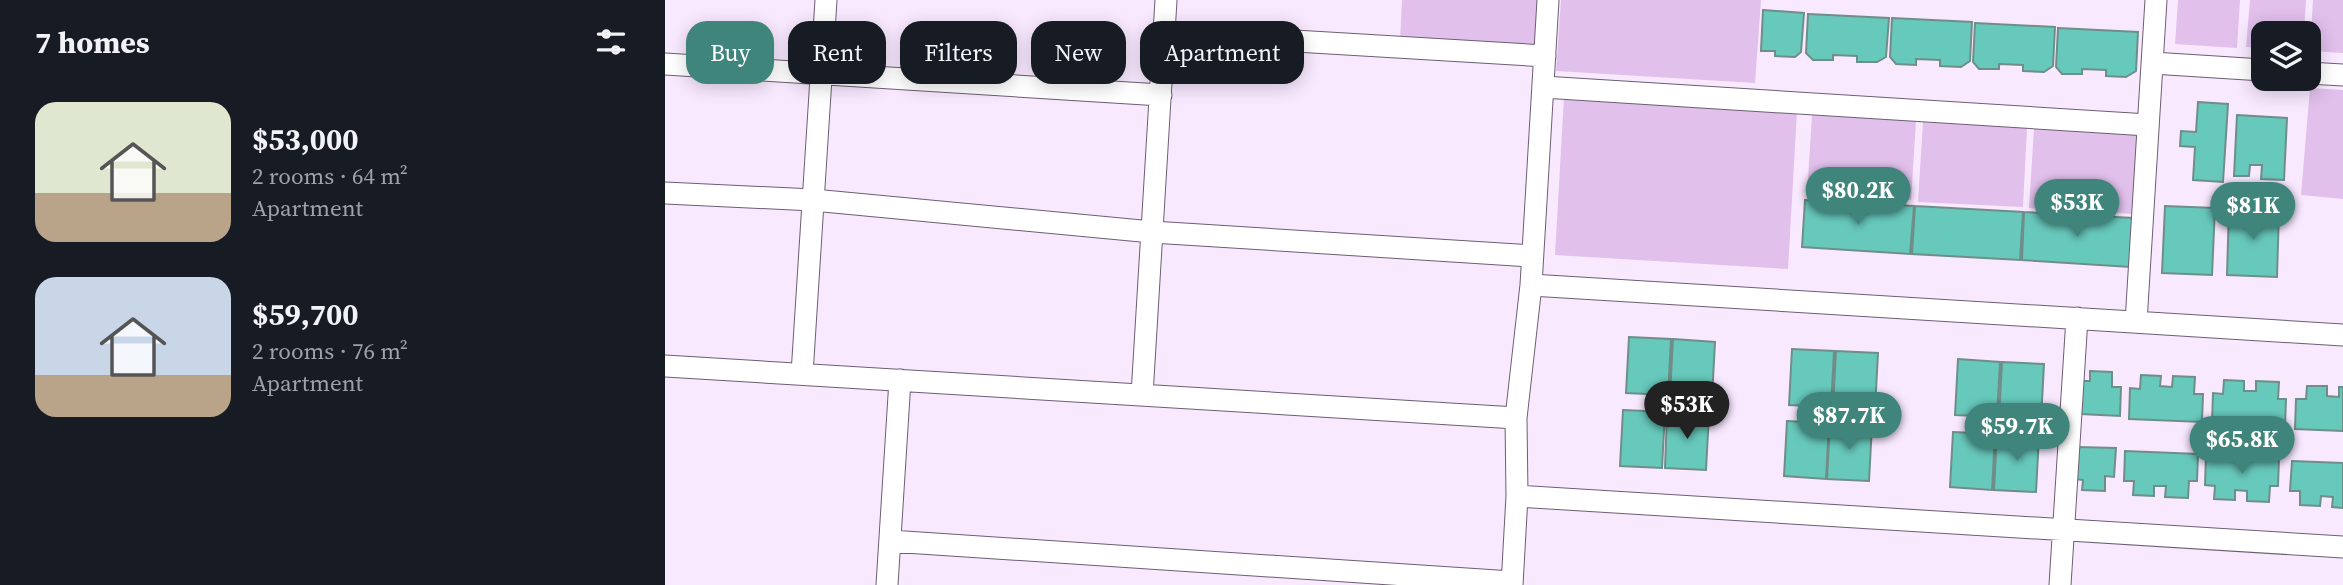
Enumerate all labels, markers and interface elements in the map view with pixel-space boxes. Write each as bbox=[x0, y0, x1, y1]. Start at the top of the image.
chip: Buy bbox=[686, 21, 774, 84]
chip: Rent bbox=[788, 21, 886, 84]
chip: Filters bbox=[900, 21, 1017, 84]
chip: New bbox=[1031, 21, 1126, 84]
chip: Apartment bbox=[1140, 21, 1304, 84]
map controls bbox=[2251, 21, 2321, 91]
button: layers bbox=[2251, 21, 2321, 91]
text: 7 homes bbox=[35, 22, 150, 63]
icon: filters bbox=[592, 23, 630, 61]
text: $53,000 bbox=[252, 119, 359, 160]
icon: home bbox=[91, 130, 175, 214]
text: 2 rooms · 64 m² bbox=[252, 160, 408, 192]
pin: $80.2K bbox=[1801, 168, 1915, 227]
text: $80.2K bbox=[1822, 174, 1894, 206]
pin: $53K bbox=[2036, 180, 2118, 239]
pin: $81K bbox=[2212, 182, 2294, 242]
text: $53K bbox=[2050, 186, 2104, 218]
text: $81K bbox=[2226, 189, 2280, 221]
text: Apartment bbox=[252, 192, 363, 224]
text: $59,700 bbox=[252, 294, 359, 335]
icon: home bbox=[91, 305, 175, 389]
text: 2 rooms · 76 m² bbox=[252, 335, 408, 367]
text: Apartment bbox=[252, 367, 363, 399]
pin: $53K bbox=[1646, 382, 1728, 441]
text: $53K bbox=[1660, 388, 1714, 420]
pin: $87.7K bbox=[1792, 392, 1906, 452]
text: $87.7K bbox=[1813, 399, 1885, 431]
pin: $59.7K bbox=[1960, 404, 2074, 463]
text: $59.7K bbox=[1981, 410, 2053, 442]
pin: $65.8K bbox=[2185, 416, 2299, 476]
text: $65.8K bbox=[2206, 423, 2278, 455]

